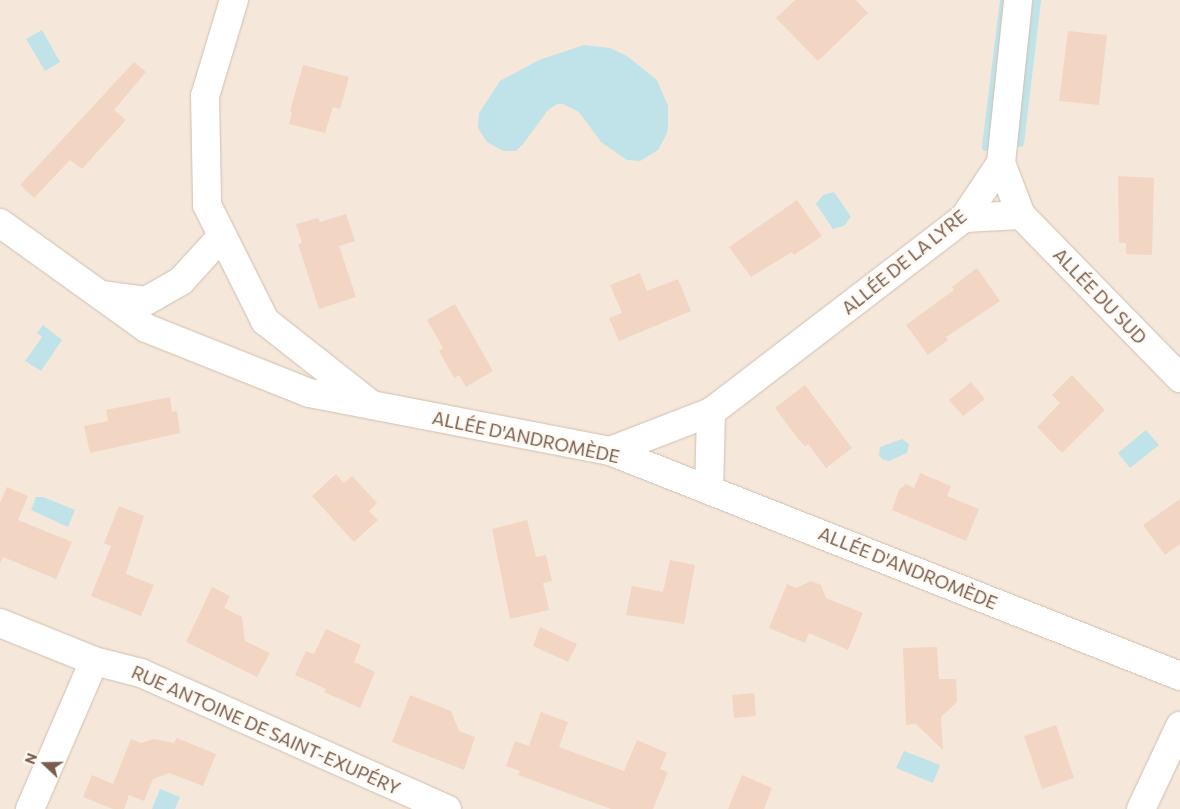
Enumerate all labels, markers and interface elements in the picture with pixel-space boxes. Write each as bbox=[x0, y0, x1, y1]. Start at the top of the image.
street label: ALLÉE DE LA LYRE bbox=[837, 205, 971, 319]
street label: ALLÉE DU SUD bbox=[1049, 244, 1151, 348]
street label: ALLÉE D'ANDROMÈDE bbox=[430, 407, 622, 467]
street label: ALLÉE D'ANDROMÈDE bbox=[815, 522, 1001, 614]
street label: RUE ANTOINE DE SAINT-EXUPÉRY bbox=[128, 661, 404, 799]
north arrow bbox=[20, 739, 70, 789]
text: N bbox=[21, 750, 40, 766]

